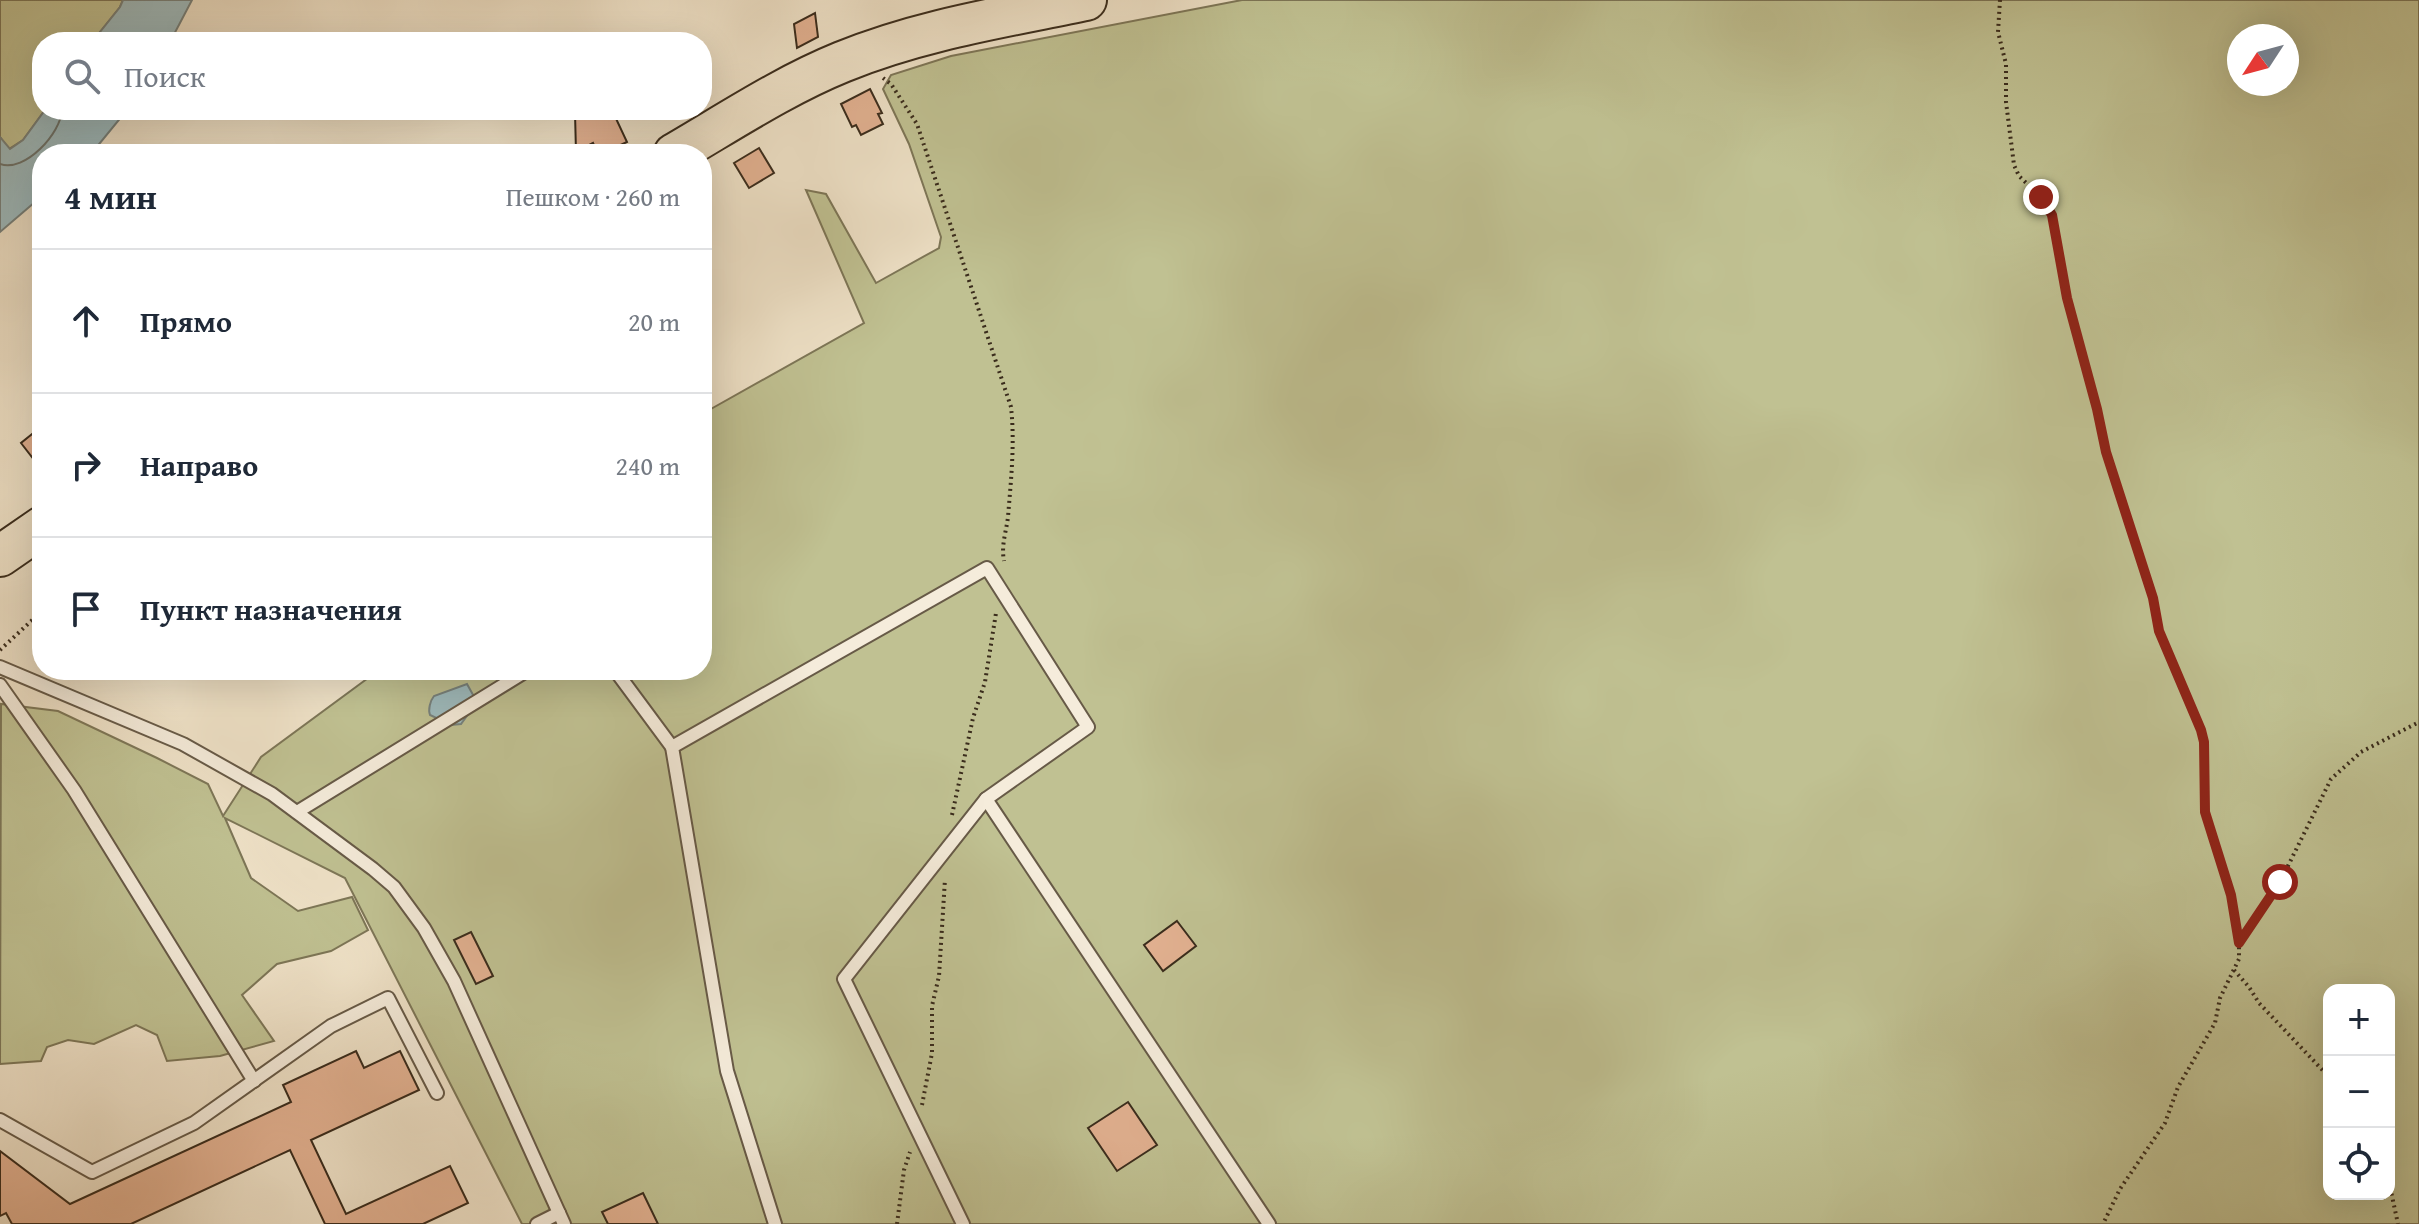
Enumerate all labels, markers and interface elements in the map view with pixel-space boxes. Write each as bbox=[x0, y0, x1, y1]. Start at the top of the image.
north arrow bbox=[2227, 24, 2299, 96]
search box bbox=[32, 32, 712, 120]
icon: search bbox=[60, 54, 104, 98]
text: Поиск bbox=[124, 54, 206, 98]
text: 4 мин bbox=[64, 172, 157, 221]
text: Пешком · 260 m bbox=[506, 177, 680, 216]
route end bbox=[2023, 179, 2059, 215]
icon: ahead bbox=[64, 299, 108, 343]
text: Прямо bbox=[140, 299, 232, 343]
text: 20 m bbox=[628, 302, 680, 341]
icon: right bbox=[64, 443, 108, 487]
text: Направо bbox=[140, 443, 258, 487]
text: 240 m bbox=[615, 446, 680, 485]
icon: arrive bbox=[64, 587, 108, 631]
text: Пункт назначения bbox=[140, 587, 402, 631]
route start bbox=[2262, 864, 2298, 900]
map controls bbox=[2323, 984, 2395, 1200]
button: + bbox=[2323, 984, 2395, 1056]
button: − bbox=[2323, 1056, 2395, 1128]
button: locate bbox=[2323, 1128, 2395, 1200]

